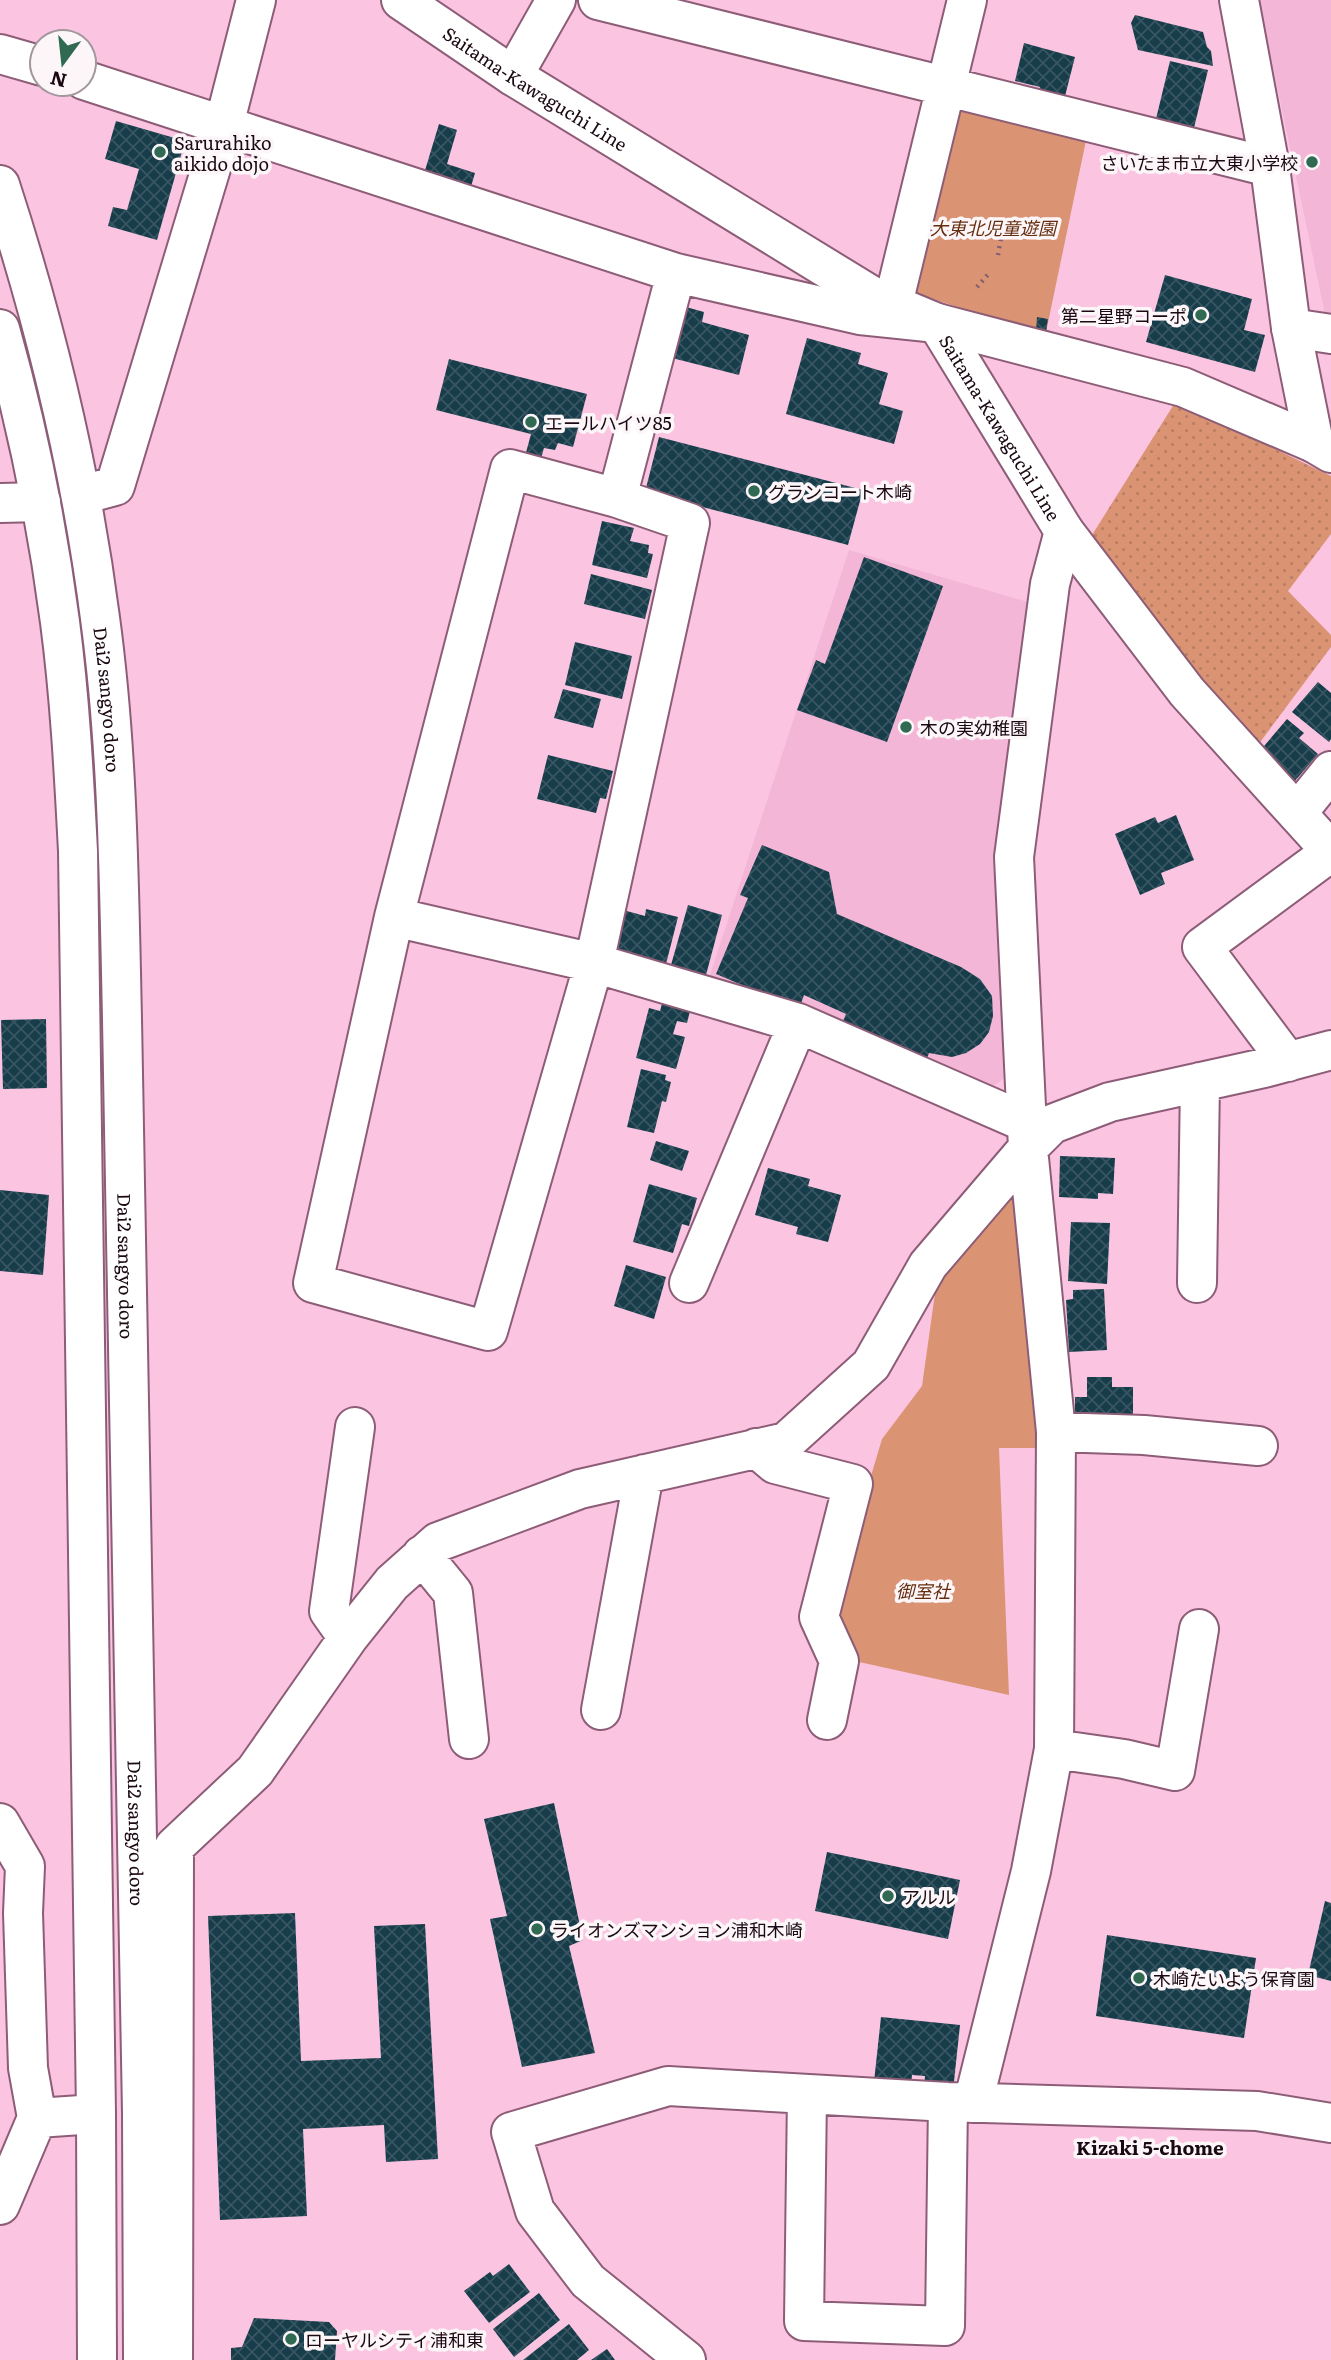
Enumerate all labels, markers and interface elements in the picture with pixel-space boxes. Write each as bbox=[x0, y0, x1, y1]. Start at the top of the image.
street label: Saitama-Kawaguchi Line bbox=[438, 19, 633, 157]
north arrow bbox=[28, 28, 98, 98]
text: N bbox=[47, 65, 70, 96]
place label: Sarurahiko aikido dojo bbox=[174, 129, 272, 177]
marker: Sarurahiko aikido dojo bbox=[152, 144, 168, 160]
place label: さいたま市立大東小学校 bbox=[1101, 149, 1298, 176]
marker: さいたま市立大東小学校 bbox=[1304, 154, 1320, 170]
park label: 大東北児童遊園 bbox=[930, 214, 1059, 241]
place label: 第二星野コーポ bbox=[1061, 302, 1187, 329]
marker: 第二星野コーポ bbox=[1193, 307, 1209, 323]
street label: Saitama-Kawaguchi Line bbox=[933, 329, 1068, 526]
place label: エールハイツ85 bbox=[545, 409, 672, 436]
marker: エールハイツ85 bbox=[523, 414, 539, 430]
place label: グランコート木崎 bbox=[768, 478, 912, 505]
marker: グランコート木崎 bbox=[746, 483, 762, 499]
street label: Dai2 sangyo doro bbox=[88, 625, 128, 773]
place label: 木の実幼稚園 bbox=[920, 714, 1028, 741]
marker: 木の実幼稚園 bbox=[898, 719, 914, 735]
street label: Dai2 sangyo doro bbox=[112, 1193, 141, 1339]
park label: 御室社 bbox=[896, 1577, 952, 1604]
street label: Dai2 sangyo doro bbox=[122, 1760, 152, 1906]
place label: アルル bbox=[902, 1883, 956, 1910]
marker: アルル bbox=[880, 1888, 896, 1904]
place label: ライオンズマンション浦和木崎 bbox=[551, 1916, 803, 1943]
marker: ライオンズマンション浦和木崎 bbox=[529, 1921, 545, 1937]
place label: 木崎たいよう保育園 bbox=[1153, 1965, 1315, 1992]
marker: 木崎たいよう保育園 bbox=[1131, 1970, 1147, 1986]
district label: Kizaki 5-chome bbox=[1076, 2133, 1224, 2161]
place label: ローヤルシティ浦和東 bbox=[305, 2326, 484, 2353]
marker: ローヤルシティ浦和東 bbox=[283, 2331, 299, 2347]

